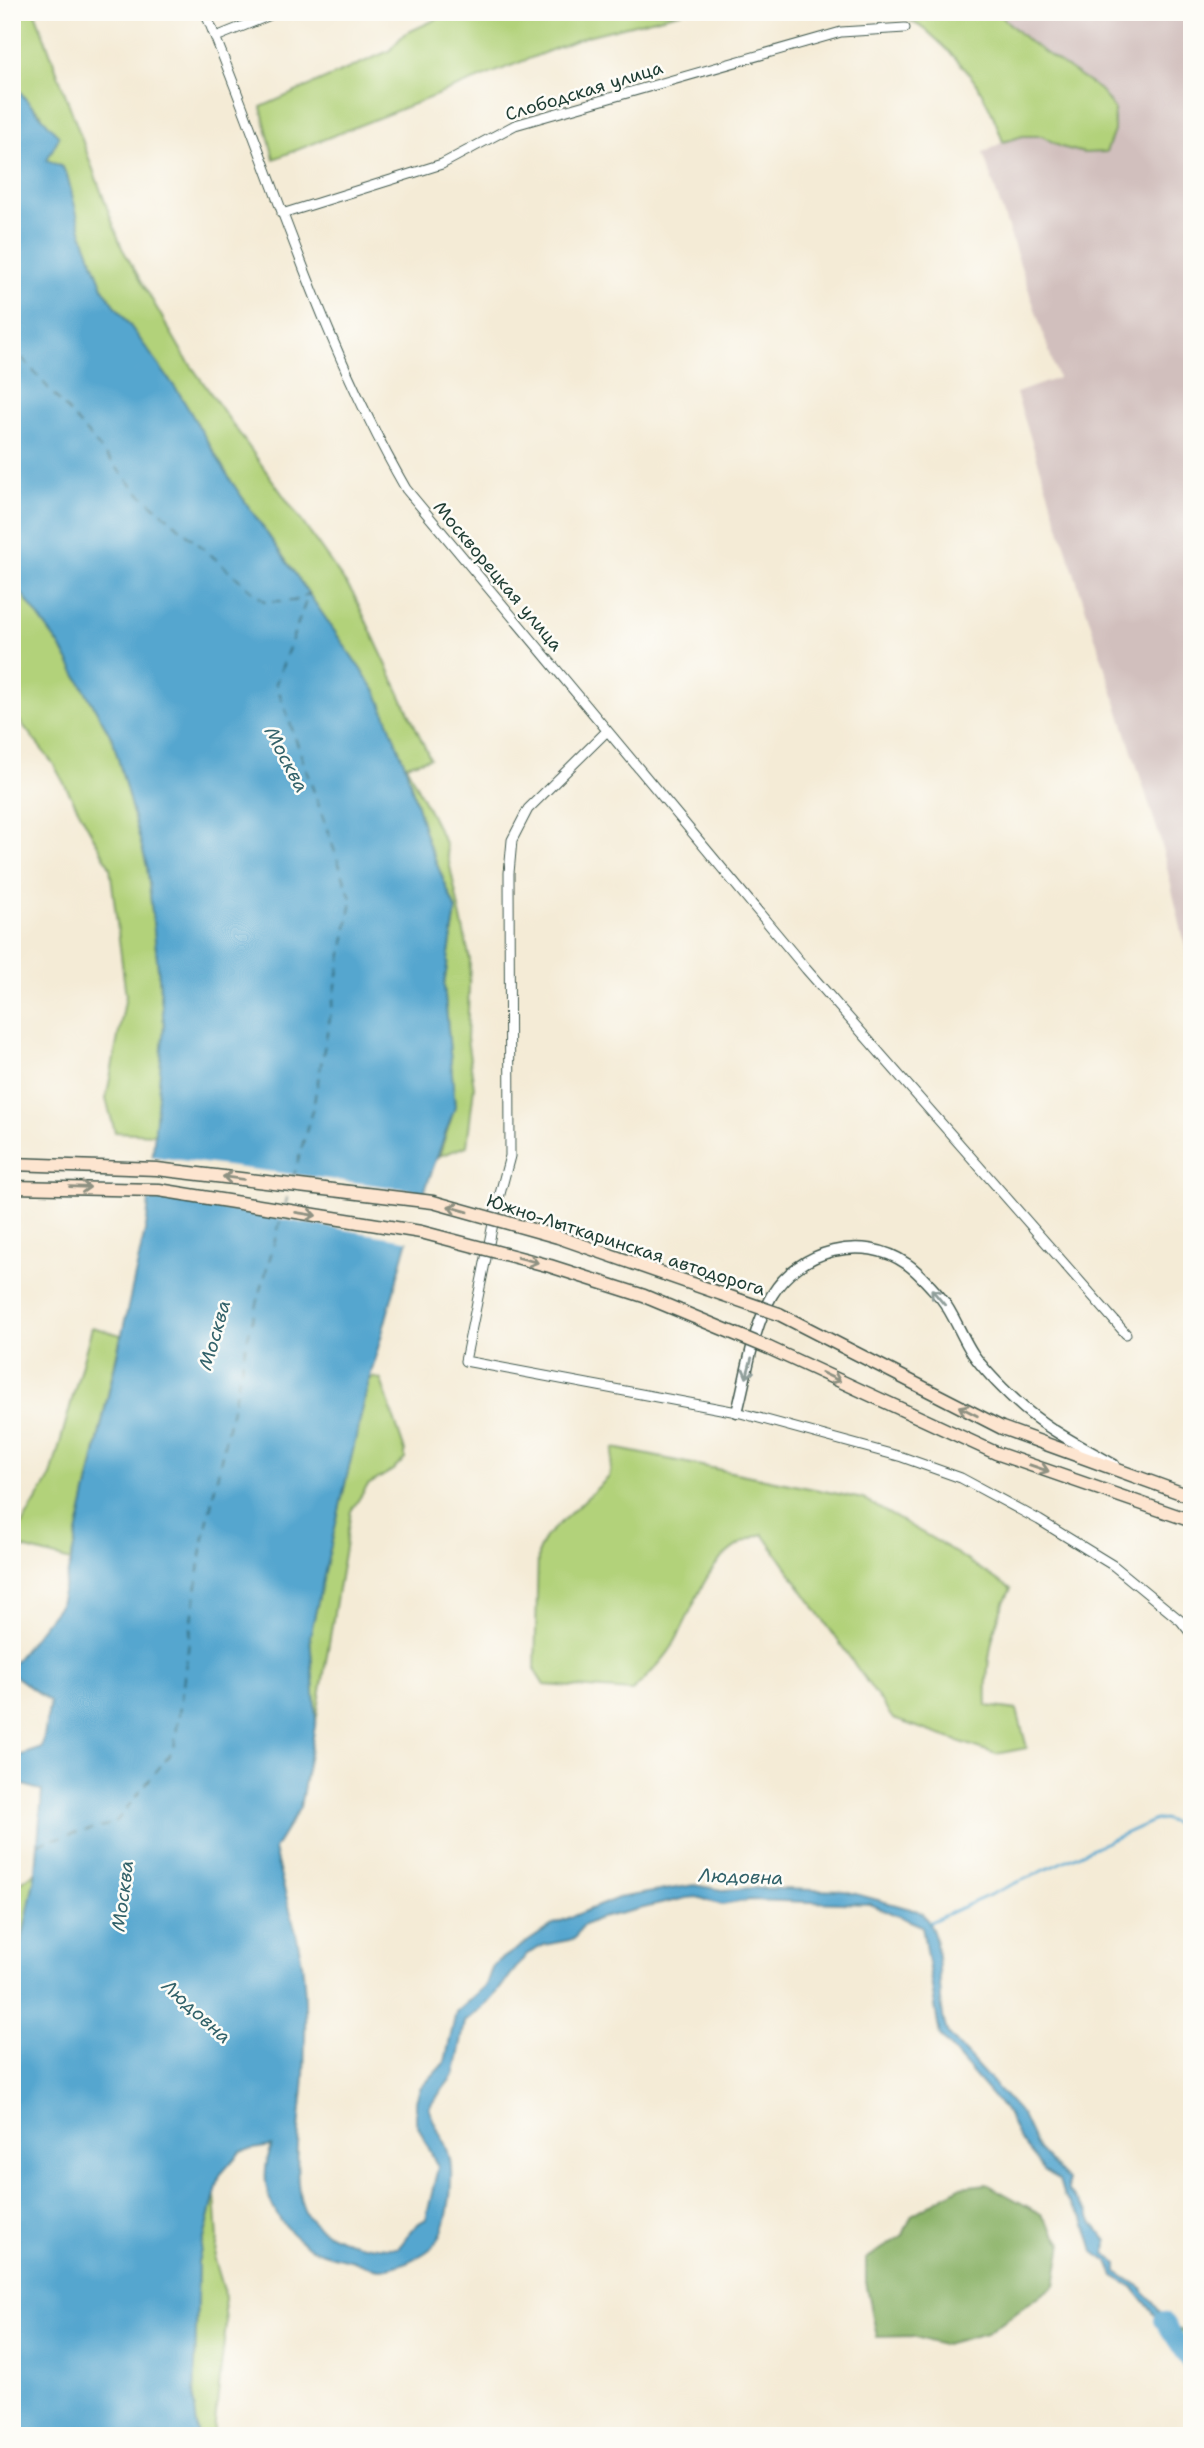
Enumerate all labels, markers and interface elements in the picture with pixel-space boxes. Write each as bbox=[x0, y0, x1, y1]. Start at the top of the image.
street label: Слободская улица bbox=[502, 56, 666, 126]
street label: Москворецкая улица bbox=[428, 496, 568, 656]
water label: Москва bbox=[259, 722, 314, 797]
one-way arrow bbox=[223, 1172, 245, 1185]
one-way arrow bbox=[69, 1181, 91, 1194]
street label: Южно-Лыткаринская автодорога bbox=[484, 1189, 768, 1301]
one-way arrow bbox=[448, 1202, 470, 1215]
one-way arrow bbox=[294, 1208, 317, 1221]
one-way arrow bbox=[517, 1255, 539, 1268]
one-way arrow bbox=[930, 1288, 946, 1306]
water label: Москва bbox=[193, 1297, 236, 1373]
one-way arrow bbox=[742, 1356, 755, 1379]
one-way arrow bbox=[820, 1371, 841, 1384]
one-way arrow bbox=[959, 1403, 979, 1417]
one-way arrow bbox=[1028, 1463, 1050, 1475]
water label: Москва bbox=[106, 1859, 139, 1933]
water label: Людовна bbox=[697, 1862, 784, 1890]
water label: Людовна bbox=[156, 1973, 237, 2049]

